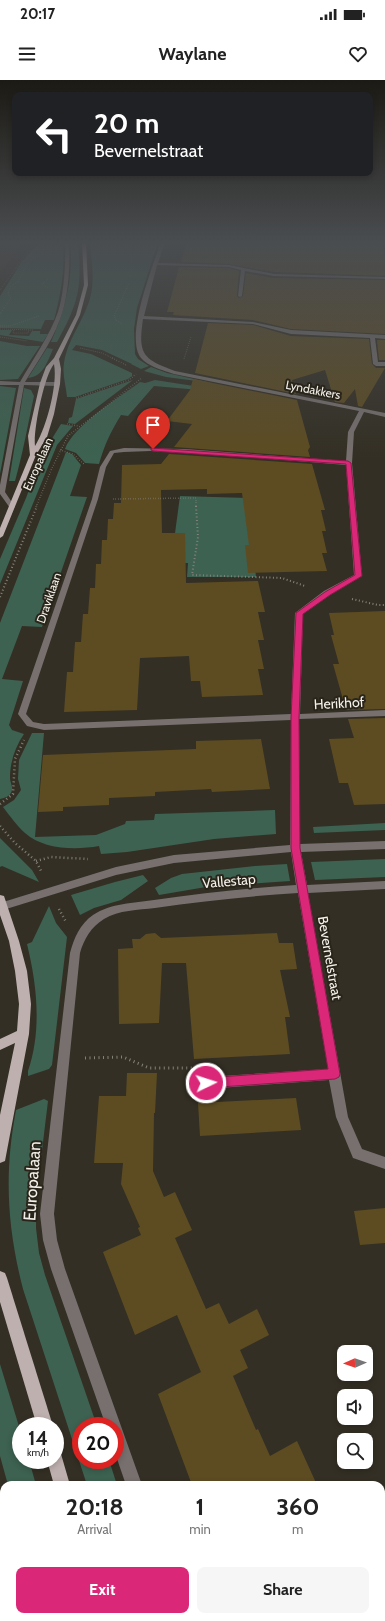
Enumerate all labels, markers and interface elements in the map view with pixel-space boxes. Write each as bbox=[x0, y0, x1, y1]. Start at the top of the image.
text: 20:17 bbox=[20, 5, 55, 23]
icon: menu bbox=[16, 43, 38, 65]
text: Waylane bbox=[159, 43, 226, 65]
icon: heart bbox=[347, 43, 369, 65]
text: 20 m bbox=[94, 106, 159, 140]
icon: left bbox=[28, 108, 80, 160]
text: Bevernelstraat bbox=[94, 140, 203, 162]
street label: Lyndakkers bbox=[284, 377, 342, 402]
pin bbox=[136, 408, 170, 449]
icon: arrive bbox=[142, 414, 164, 436]
street label: Europalaan bbox=[19, 435, 56, 493]
street label: Draviklaan bbox=[33, 570, 64, 625]
street label: Herikhof bbox=[313, 693, 365, 713]
street label: Vallestap bbox=[202, 870, 257, 892]
street label: Bevernelstraat bbox=[314, 915, 346, 1002]
position arrow bbox=[185, 1062, 227, 1104]
street label: Europalaan bbox=[19, 1140, 45, 1222]
north arrow bbox=[337, 1345, 373, 1381]
map controls bbox=[337, 1345, 373, 1469]
button: sound bbox=[337, 1389, 373, 1425]
speed limit sign: 20 bbox=[72, 1417, 124, 1469]
text: 14 bbox=[28, 1426, 48, 1450]
button: search bbox=[337, 1433, 373, 1469]
text: km/h bbox=[27, 1446, 49, 1459]
text: 20:18 bbox=[65, 1492, 124, 1521]
text: 1 bbox=[196, 1492, 204, 1521]
text: 360 bbox=[276, 1492, 320, 1521]
text: Arrival bbox=[77, 1521, 112, 1537]
text: min bbox=[189, 1521, 211, 1537]
text: m bbox=[292, 1521, 304, 1537]
button: Exit bbox=[16, 1567, 189, 1613]
button: Share bbox=[197, 1567, 369, 1613]

